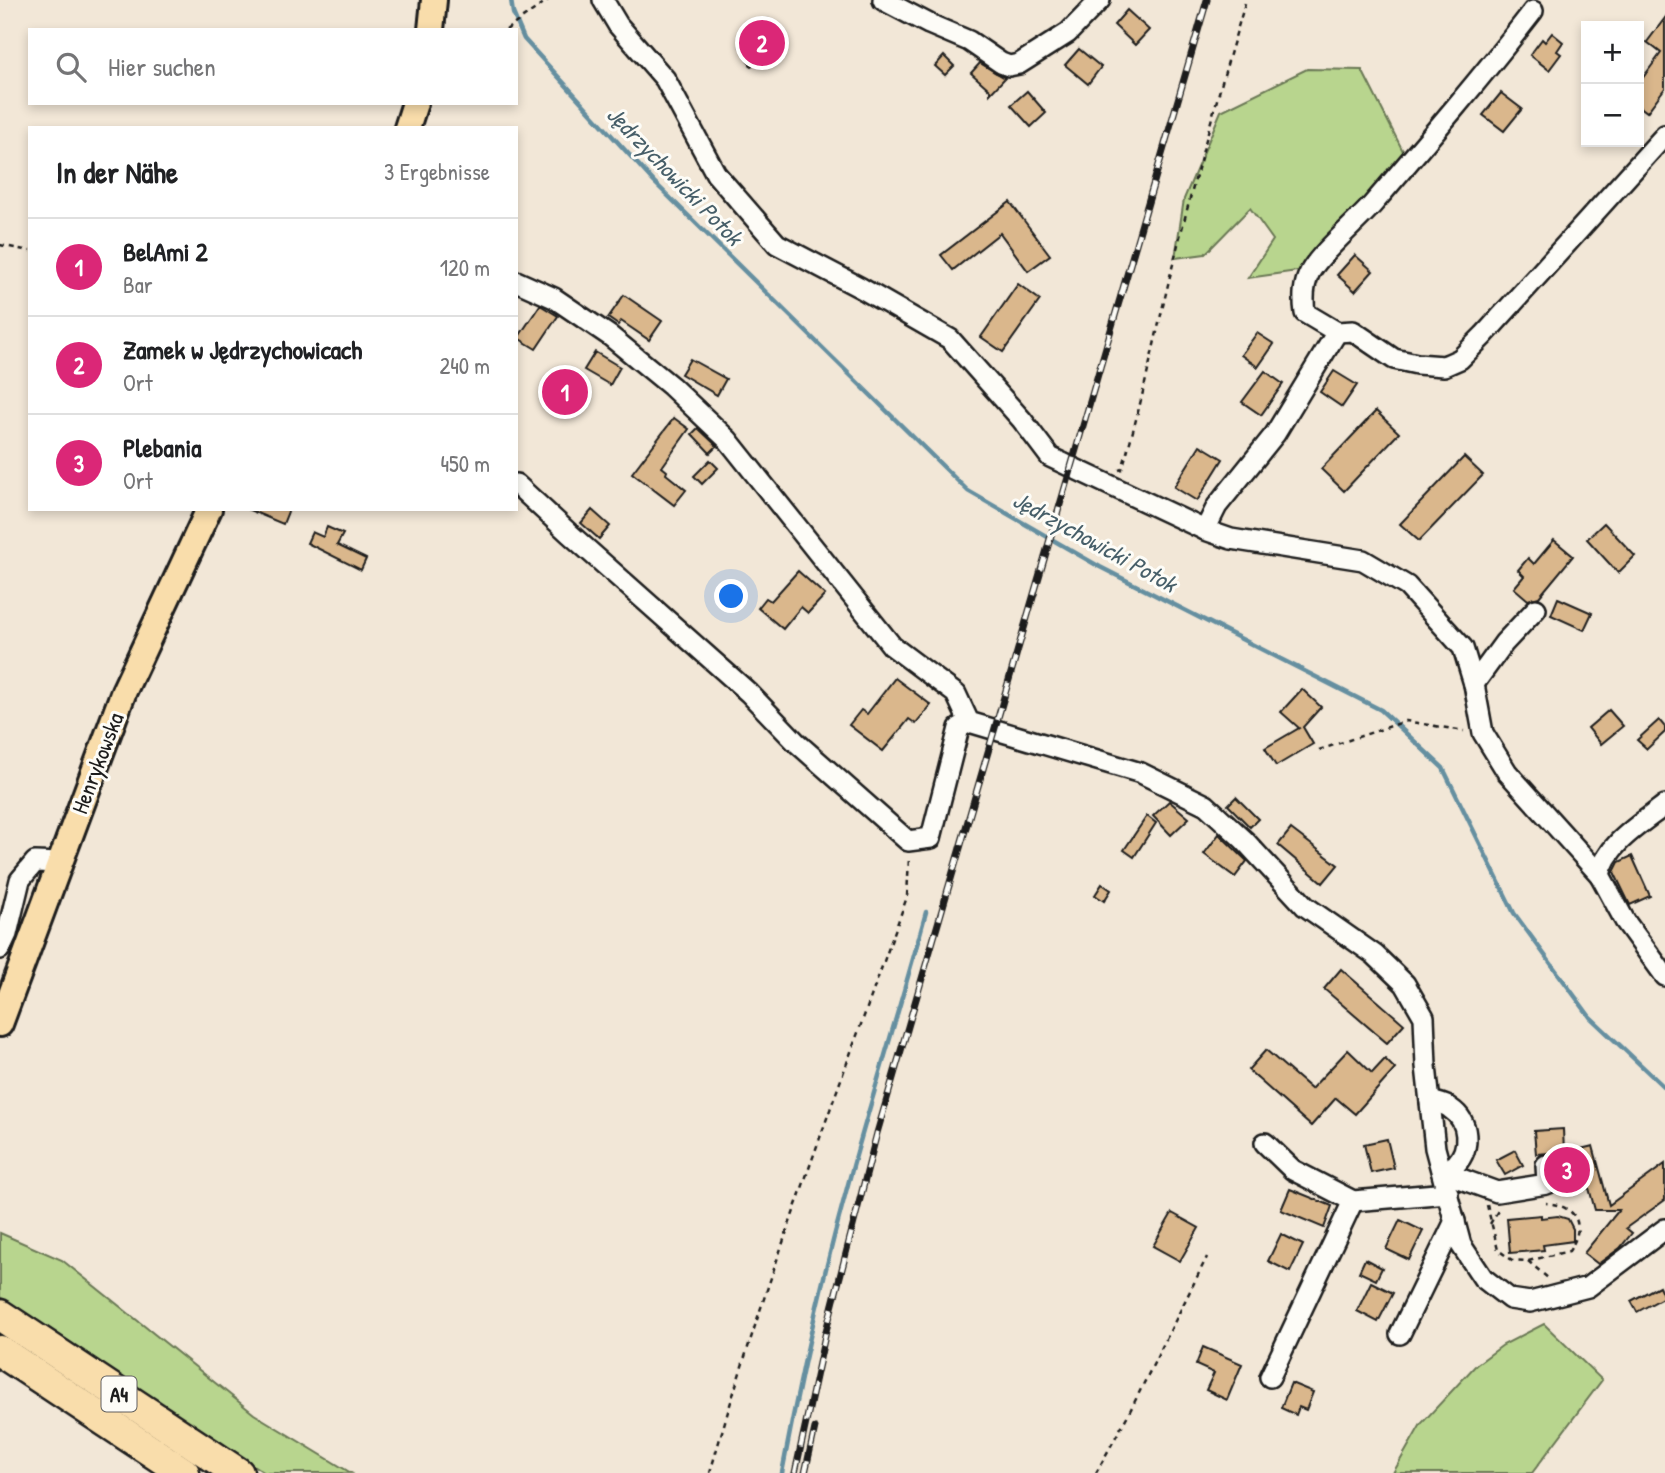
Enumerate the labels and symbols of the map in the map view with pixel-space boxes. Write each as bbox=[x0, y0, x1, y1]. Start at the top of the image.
pin: 2 bbox=[739, 17, 785, 69]
water label: Jędrzychowicki Potok bbox=[599, 98, 751, 254]
pin: 1 bbox=[542, 366, 588, 418]
water label: Jędrzychowicki Potok bbox=[1007, 483, 1184, 601]
your location bbox=[714, 579, 748, 613]
street label: Henrykowska bbox=[64, 708, 130, 818]
pin: 3 bbox=[1544, 1144, 1590, 1196]
road number: A4 bbox=[102, 1376, 136, 1412]

